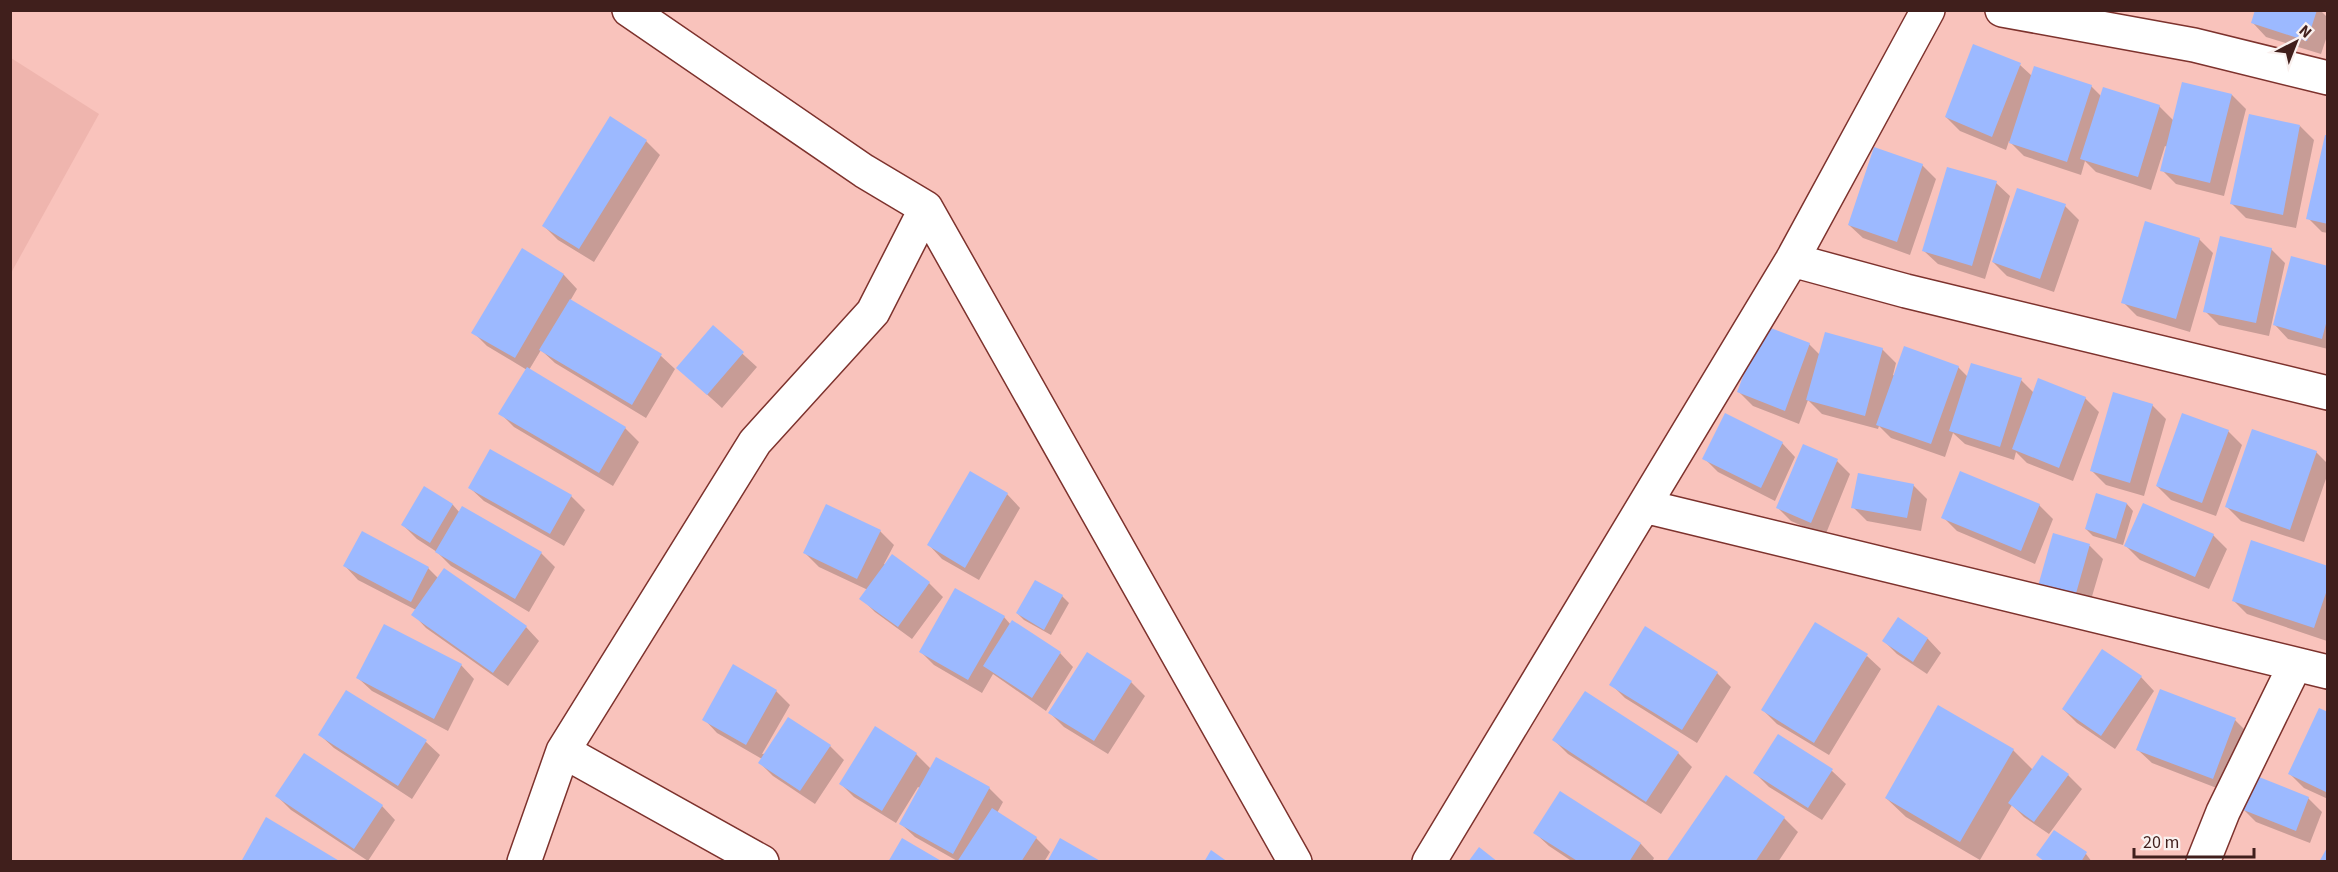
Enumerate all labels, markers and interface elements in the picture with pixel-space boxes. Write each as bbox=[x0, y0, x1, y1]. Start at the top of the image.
north arrow bbox=[2266, 12, 2326, 72]
text: N bbox=[2294, 20, 2317, 43]
scale bar bbox=[2134, 821, 2254, 859]
text: 20 m bbox=[2143, 830, 2179, 855]

